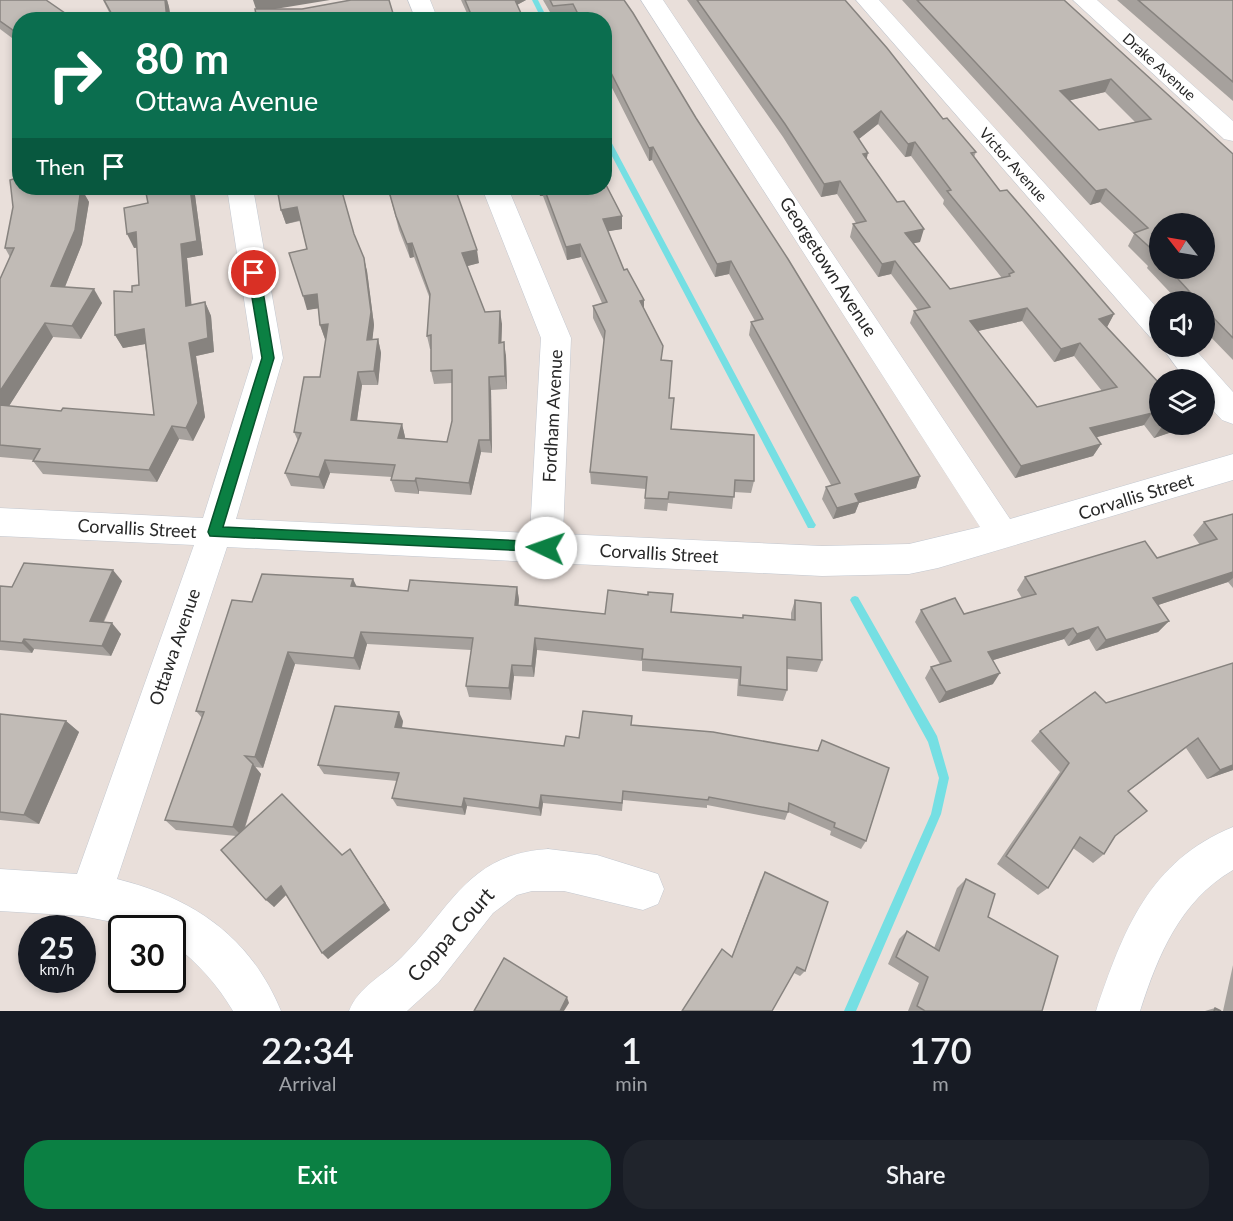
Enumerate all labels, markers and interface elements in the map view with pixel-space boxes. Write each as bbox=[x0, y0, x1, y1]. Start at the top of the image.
street label: Drake Avenue bbox=[1119, 29, 1200, 104]
text: 80 m bbox=[135, 33, 229, 83]
icon: right bbox=[36, 36, 114, 114]
text: Ottawa Avenue bbox=[135, 84, 318, 117]
street label: Victor Avenue bbox=[976, 124, 1052, 205]
icon: arrive bbox=[97, 150, 130, 183]
text: Then bbox=[36, 153, 85, 180]
street label: Georgetown Avenue bbox=[775, 193, 882, 340]
north arrow bbox=[1149, 213, 1215, 279]
map controls bbox=[1149, 213, 1215, 435]
pin bbox=[228, 247, 279, 298]
icon: arrive bbox=[237, 256, 270, 289]
button: sound bbox=[1149, 291, 1215, 357]
street label: Fordham Avenue bbox=[538, 349, 566, 483]
button: layers bbox=[1149, 369, 1215, 435]
street label: Corvallis Street bbox=[1075, 468, 1196, 524]
street label: Corvallis Street bbox=[77, 514, 198, 542]
position arrow bbox=[514, 516, 578, 580]
street label: Corvallis Street bbox=[599, 539, 720, 567]
street label: Ottawa Avenue bbox=[144, 585, 204, 708]
street label: Coppa Court bbox=[401, 882, 499, 986]
speed limit sign: 30 bbox=[108, 915, 186, 993]
text: 25 bbox=[40, 929, 74, 965]
text: km/h bbox=[39, 960, 75, 978]
text: 22:34 bbox=[261, 1028, 354, 1072]
text: 1 bbox=[621, 1028, 642, 1072]
text: 170 bbox=[909, 1028, 972, 1072]
text: Arrival bbox=[279, 1071, 336, 1095]
text: min bbox=[615, 1071, 648, 1095]
text: m bbox=[932, 1071, 949, 1095]
button: Exit bbox=[24, 1140, 611, 1209]
button: Share bbox=[623, 1140, 1209, 1209]

